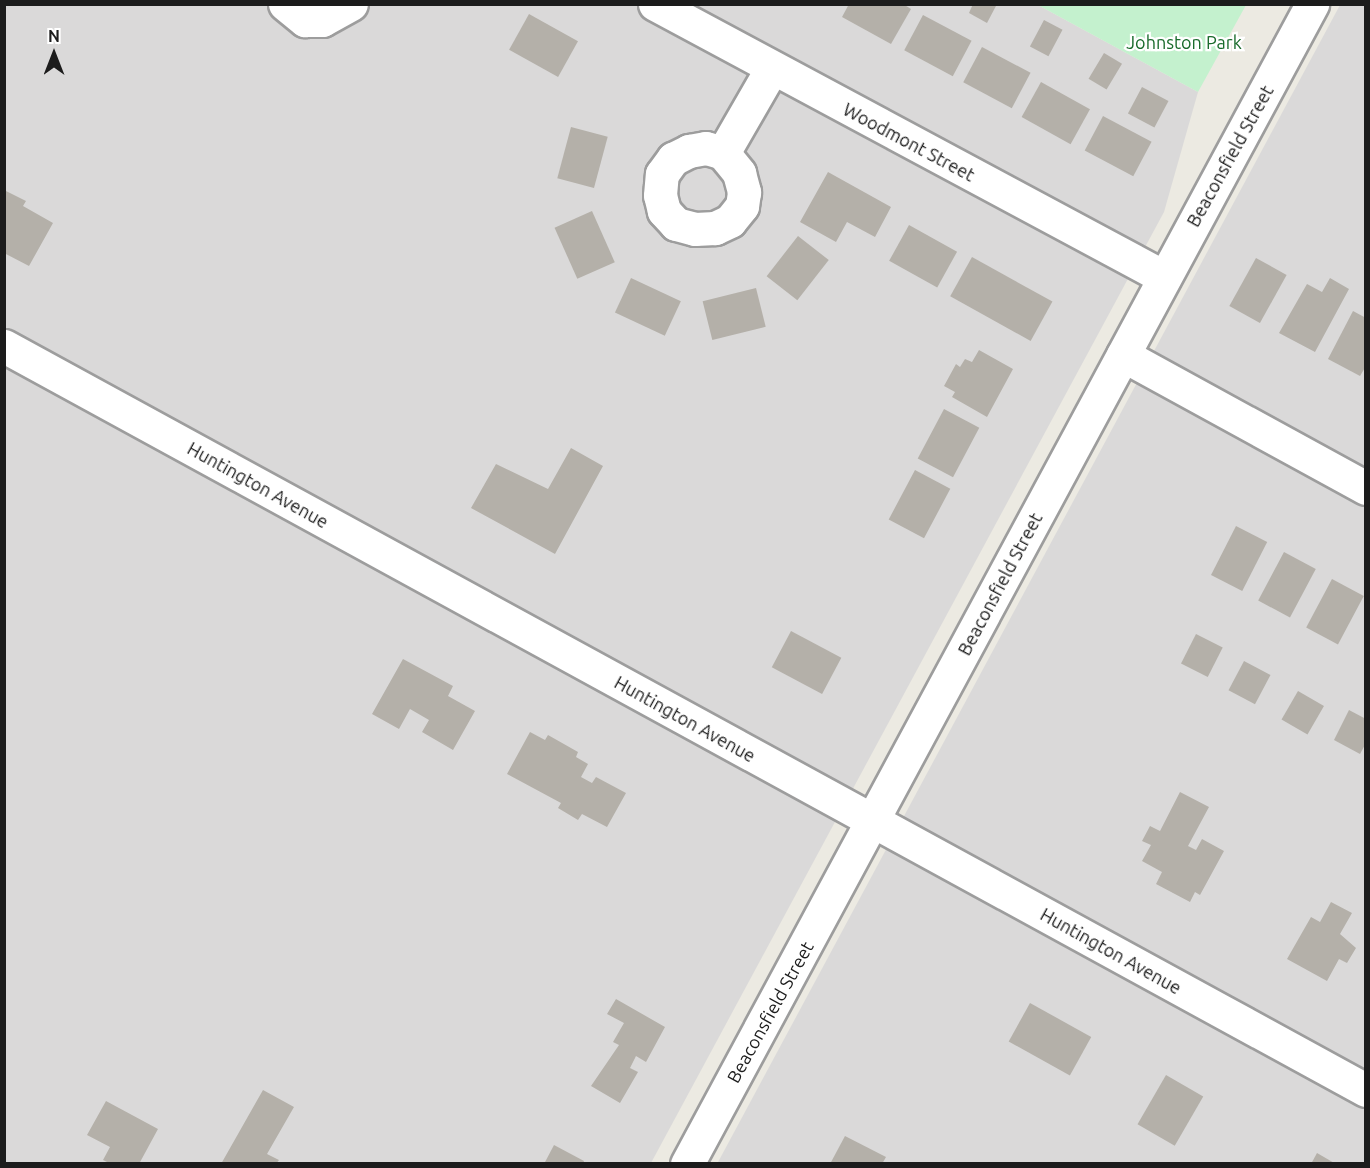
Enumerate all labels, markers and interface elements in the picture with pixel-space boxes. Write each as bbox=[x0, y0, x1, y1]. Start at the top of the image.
north arrow bbox=[24, 24, 84, 84]
text: N bbox=[48, 27, 60, 45]
park label: Johnston Park bbox=[1126, 31, 1242, 53]
street label: Beaconsfield Street bbox=[1182, 82, 1278, 230]
street label: Woodmont Street bbox=[840, 98, 978, 186]
street label: Huntington Avenue bbox=[184, 437, 332, 533]
street label: Beaconsfield Street bbox=[953, 509, 1047, 659]
street label: Huntington Avenue bbox=[611, 671, 759, 767]
street label: Huntington Avenue bbox=[1037, 903, 1185, 999]
street label: Beaconsfield Street bbox=[722, 938, 818, 1086]

